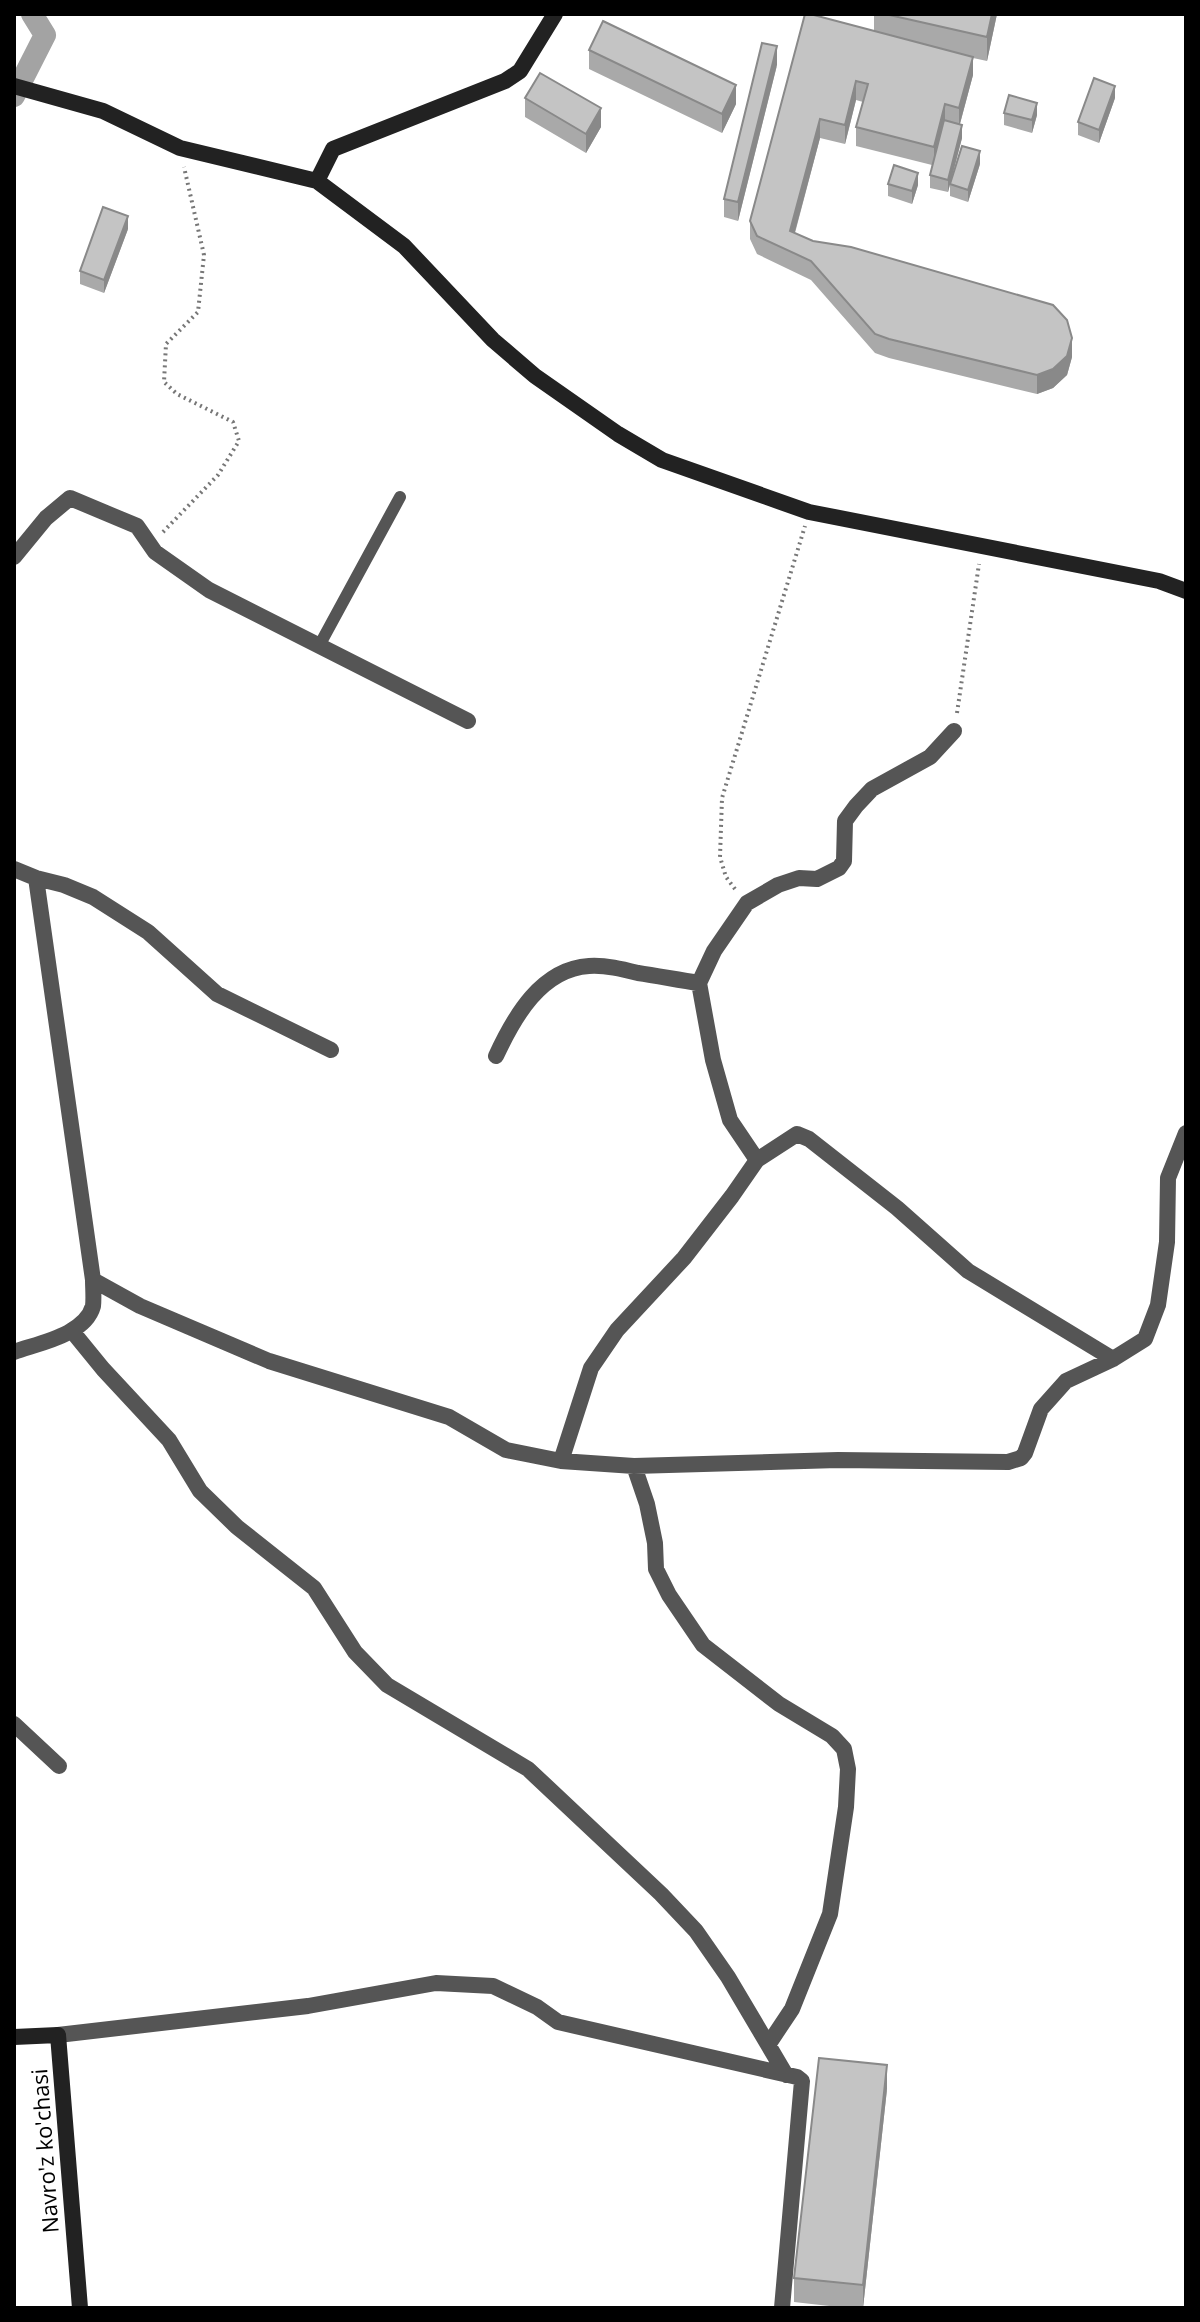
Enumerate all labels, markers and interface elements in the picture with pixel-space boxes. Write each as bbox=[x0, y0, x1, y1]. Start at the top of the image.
street label: Navro'z ko'chasi bbox=[23, 2068, 65, 2234]

